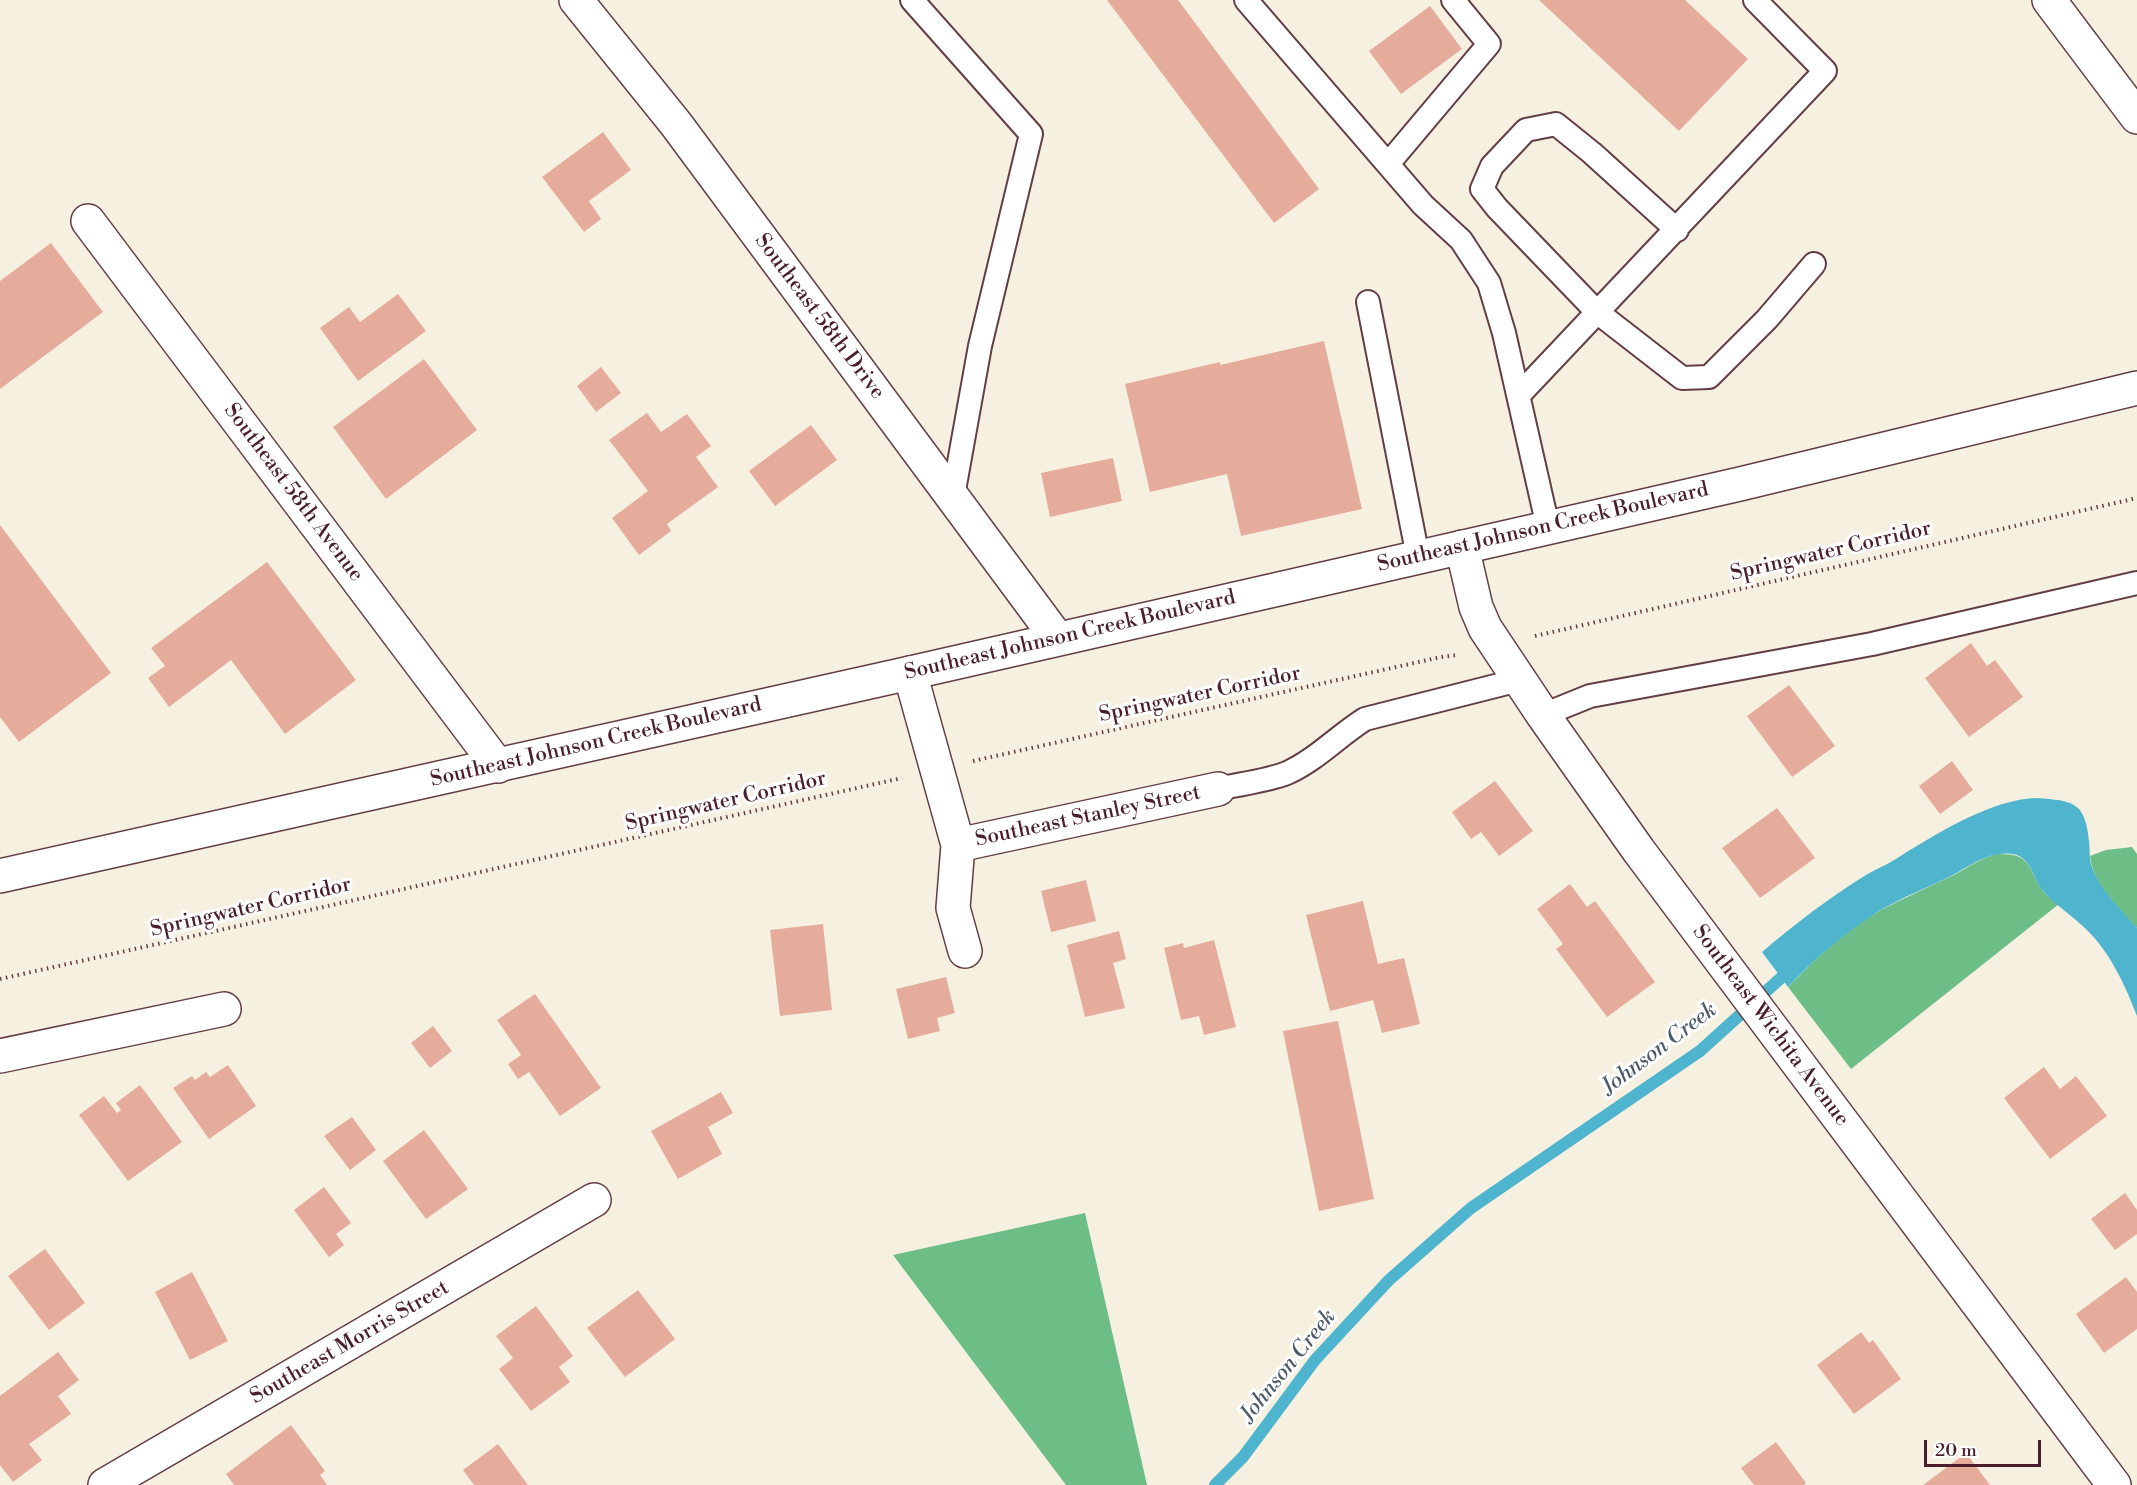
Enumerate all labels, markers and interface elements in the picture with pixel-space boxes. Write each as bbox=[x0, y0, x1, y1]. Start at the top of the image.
street label: Southeast 58th Drive bbox=[749, 229, 889, 405]
street label: Southeast 58th Avenue bbox=[218, 399, 368, 587]
street label: Southeast Johnson Creek Boulevard bbox=[1375, 478, 1711, 578]
street label: Springwater Corridor bbox=[1728, 517, 1934, 587]
street label: Southeast Johnson Creek Boulevard bbox=[902, 586, 1238, 686]
street label: Springwater Corridor bbox=[1097, 661, 1303, 729]
street label: Southeast Johnson Creek Boulevard bbox=[428, 693, 764, 793]
street label: Springwater Corridor bbox=[623, 767, 829, 837]
street label: Southeast Stanley Street bbox=[973, 781, 1203, 853]
street label: Springwater Corridor bbox=[148, 873, 354, 943]
street label: Southeast Wichita Avenue bbox=[1686, 921, 1854, 1131]
water label: Johnson Creek bbox=[1597, 997, 1723, 1101]
street label: Southeast Morris Street bbox=[246, 1276, 454, 1410]
water label: Johnson Creek bbox=[1236, 1305, 1342, 1427]
scale bar bbox=[1927, 1428, 2044, 1466]
text: 20 m bbox=[1935, 1439, 1977, 1462]

